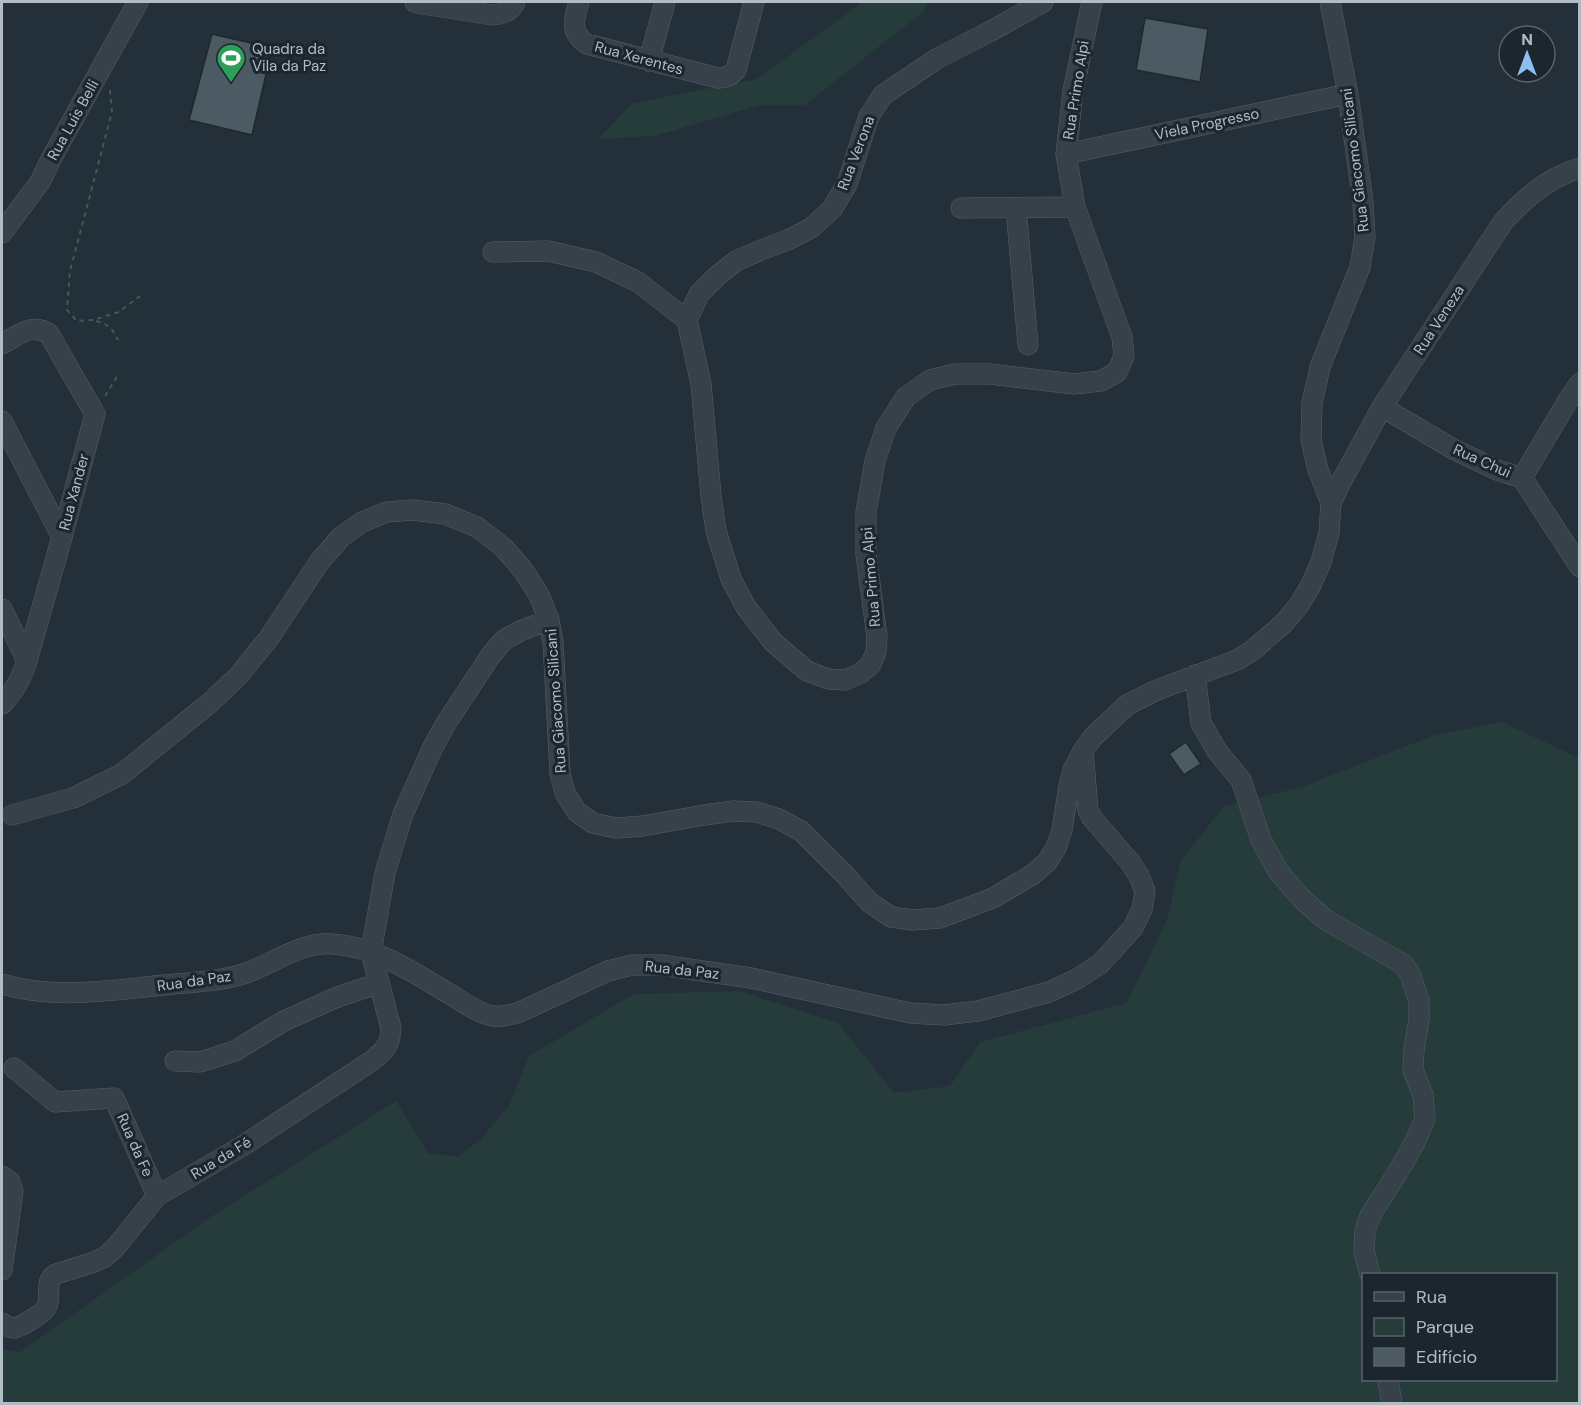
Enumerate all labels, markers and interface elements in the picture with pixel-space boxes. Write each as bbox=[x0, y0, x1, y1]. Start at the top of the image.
north arrow bbox=[1497, 24, 1557, 84]
text: N bbox=[1521, 29, 1533, 50]
street label: Rua Xerentes bbox=[593, 37, 685, 79]
place label: Quadra da Vila da Paz bbox=[252, 39, 326, 76]
street label: Rua Primo Alpi bbox=[1058, 39, 1094, 141]
sports icon: Quadra da Vila da Paz bbox=[215, 42, 247, 84]
street label: Rua Luis Belli bbox=[43, 76, 103, 164]
street label: Rua Giacomo Silicani bbox=[1336, 87, 1374, 233]
street label: Viela Progresso bbox=[1153, 103, 1261, 145]
street label: Rua Verona bbox=[833, 113, 879, 193]
street label: Rua Veneza bbox=[1409, 281, 1469, 359]
street label: Rua Chui bbox=[1450, 439, 1514, 483]
street label: Rua Xander bbox=[54, 451, 94, 533]
street label: Rua Primo Alpi bbox=[857, 526, 885, 628]
street label: Rua Giacomo Silicani bbox=[541, 628, 571, 774]
street label: Rua da Paz bbox=[644, 956, 720, 984]
street label: Rua da Paz bbox=[156, 966, 232, 996]
street label: Rua da Fe bbox=[112, 1110, 158, 1180]
street label: Rua da Fé bbox=[187, 1132, 255, 1184]
legend bbox=[1362, 1273, 1557, 1381]
text: Rua bbox=[1416, 1285, 1447, 1309]
text: Parque bbox=[1416, 1315, 1474, 1339]
text: Edifício bbox=[1416, 1345, 1477, 1369]

